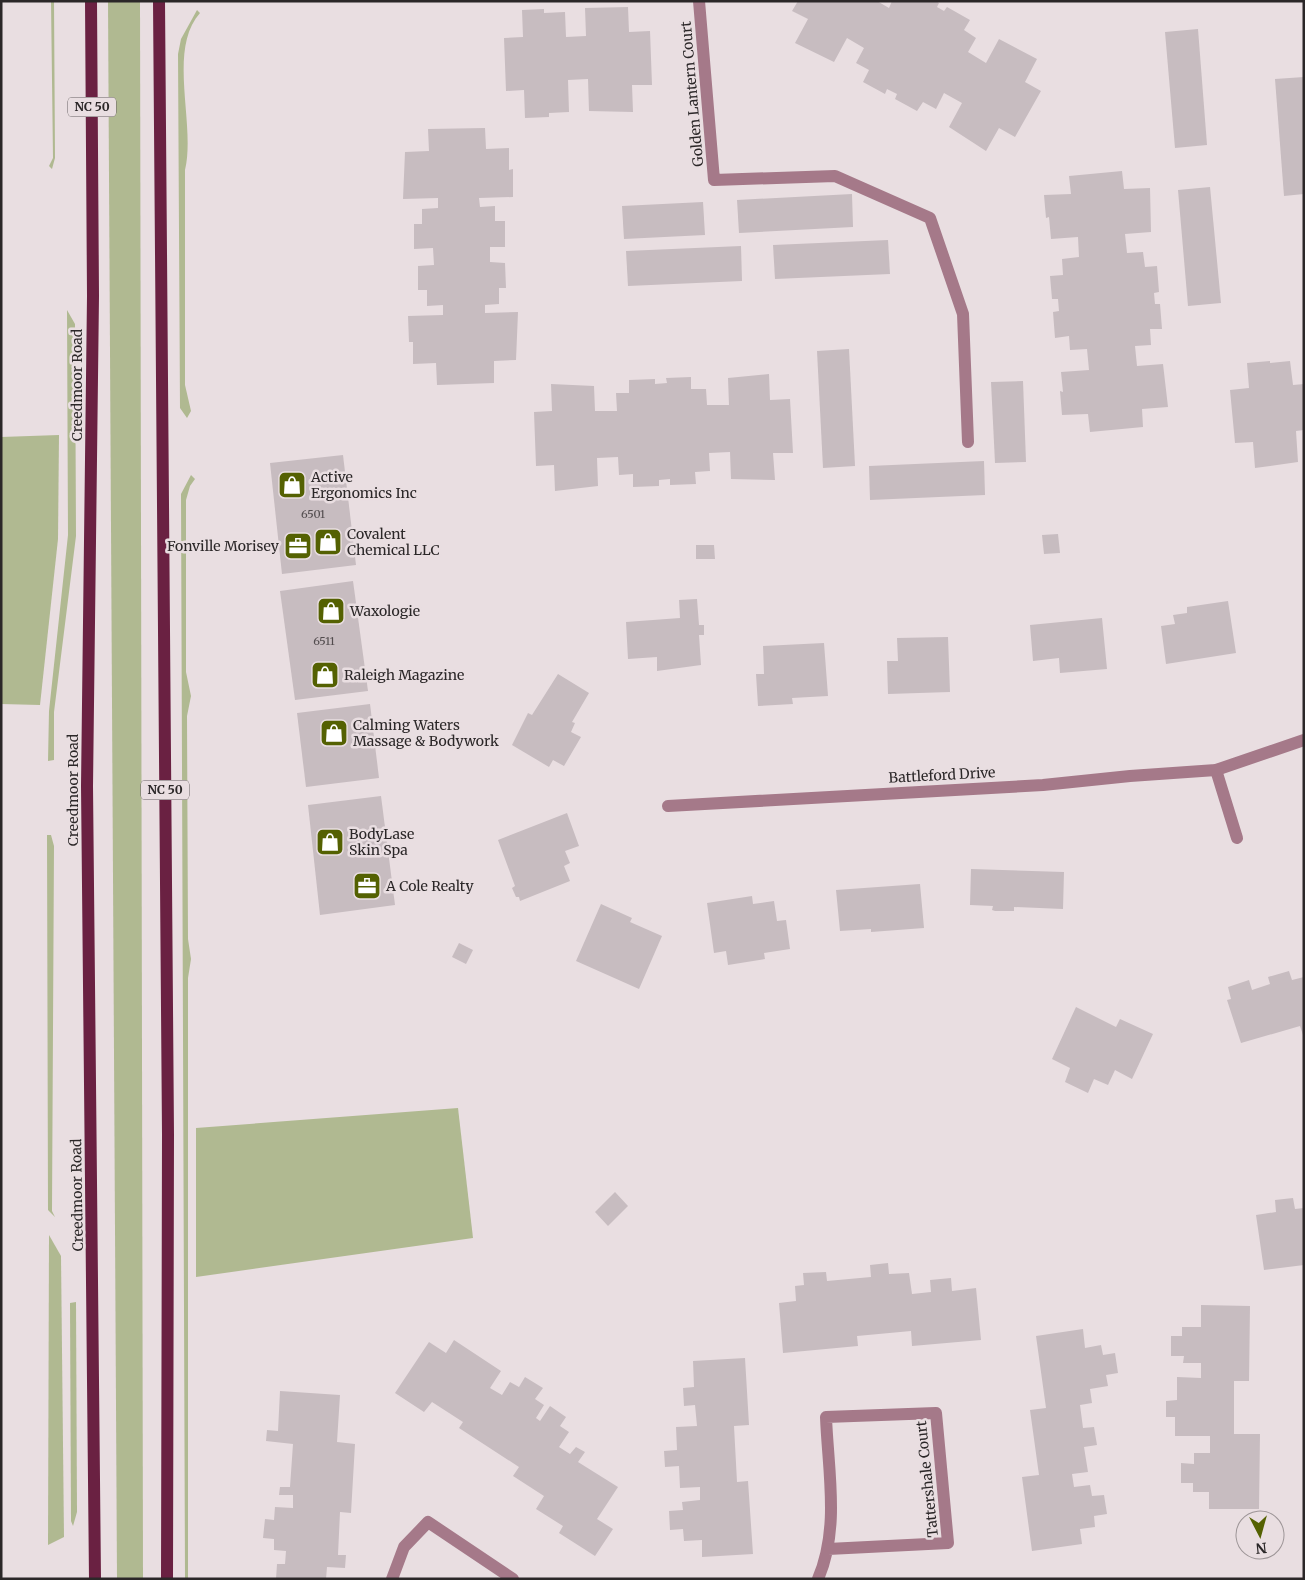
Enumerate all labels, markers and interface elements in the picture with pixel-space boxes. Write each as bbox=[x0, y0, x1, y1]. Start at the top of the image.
street label: Golden Lantern Court bbox=[677, 20, 707, 167]
road number: NC 50 bbox=[68, 98, 116, 116]
street label: Creedmoor Road bbox=[68, 328, 86, 441]
place label: Active Ergonomics Inc bbox=[310, 468, 417, 502]
shop icon: Active Ergonomics Inc bbox=[277, 470, 307, 500]
house number: 6501 bbox=[301, 507, 325, 521]
place label: Covalent Chemical LLC bbox=[347, 525, 440, 559]
shop icon: Covalent Chemical LLC bbox=[313, 527, 343, 557]
office icon: Fonville Morisey bbox=[283, 531, 313, 561]
place label: Fonville Morisey bbox=[167, 537, 280, 555]
shop icon: Waxologie bbox=[316, 596, 346, 626]
place label: Waxologie bbox=[349, 602, 420, 620]
house number: 6511 bbox=[313, 634, 335, 648]
shop icon: Raleigh Magazine bbox=[310, 660, 340, 690]
place label: Raleigh Magazine bbox=[344, 666, 464, 684]
place label: Calming Waters Massage & Bodywork bbox=[353, 716, 499, 750]
shop icon: Calming Waters Massage & Bodywork bbox=[319, 718, 349, 748]
street label: Creedmoor Road bbox=[64, 733, 82, 846]
street label: Battleford Drive bbox=[888, 763, 996, 787]
road number: NC 50 bbox=[141, 780, 189, 800]
place label: BodyLase Skin Spa bbox=[349, 825, 414, 859]
shop icon: BodyLase Skin Spa bbox=[315, 827, 345, 857]
office icon: A Cole Realty bbox=[352, 871, 382, 901]
place label: A Cole Realty bbox=[385, 877, 474, 895]
street label: Creedmoor Road bbox=[67, 1138, 87, 1251]
street label: Tattershale Court bbox=[912, 1419, 942, 1538]
north arrow bbox=[1235, 1510, 1285, 1560]
text: N bbox=[1255, 1538, 1268, 1557]

